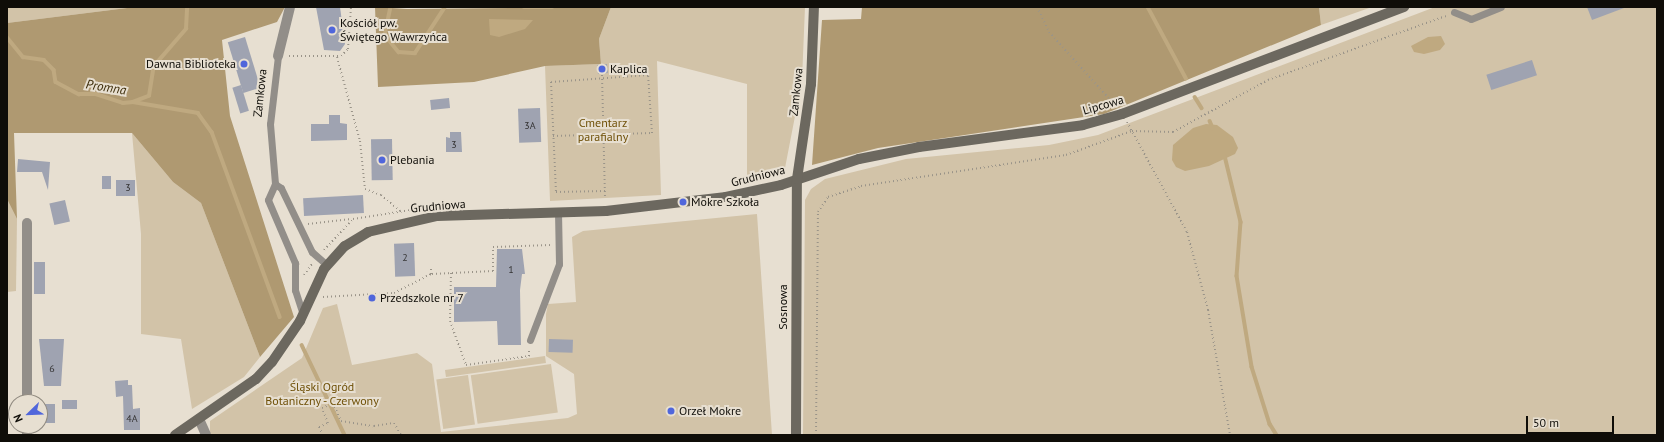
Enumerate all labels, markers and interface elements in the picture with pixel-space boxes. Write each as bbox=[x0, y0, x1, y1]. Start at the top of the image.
place label: Kościół pw. Świętego Wawrzyńca bbox=[340, 16, 448, 44]
marker: Kościół pw. Świętego Wawrzyńca bbox=[327, 25, 337, 35]
place label: Dawna Biblioteka bbox=[146, 57, 236, 71]
marker: Dawna Biblioteka bbox=[239, 59, 249, 69]
place label: Kaplica bbox=[610, 62, 648, 76]
marker: Kaplica bbox=[597, 64, 607, 74]
street label: Zamkowa bbox=[786, 67, 806, 117]
street label: Zamkowa bbox=[250, 68, 270, 118]
water label: Promna bbox=[85, 77, 127, 99]
street label: Lipcowa bbox=[1081, 92, 1125, 118]
park label: Cmentarz parafialny bbox=[578, 116, 628, 144]
house number: 3A bbox=[524, 120, 536, 132]
house number: 3 bbox=[451, 139, 457, 151]
place label: Plebania bbox=[390, 153, 434, 167]
marker: Plebania bbox=[377, 155, 387, 165]
street label: Grudniowa bbox=[729, 162, 787, 190]
house number: 3 bbox=[125, 182, 131, 194]
place label: Mokre Szkoła bbox=[691, 195, 759, 209]
street label: Grudniowa bbox=[410, 196, 466, 216]
marker: Mokre Szkoła bbox=[678, 197, 688, 207]
house number: 2 bbox=[402, 252, 408, 264]
house number: 1 bbox=[508, 264, 514, 276]
street label: Sosnowa bbox=[776, 284, 790, 330]
place label: Przedszkole nr 7 bbox=[380, 291, 464, 305]
marker: Przedszkole nr 7 bbox=[367, 293, 377, 303]
house number: 6 bbox=[49, 363, 55, 375]
park label: Śląski Ogród Botaniczny - Czerwony bbox=[264, 380, 380, 408]
north arrow bbox=[8, 394, 48, 434]
place label: Orzeł Mokre bbox=[679, 404, 741, 418]
marker: Orzeł Mokre bbox=[666, 406, 676, 416]
scale bar bbox=[1528, 408, 1616, 434]
text: N bbox=[10, 412, 26, 424]
house number: 4A bbox=[126, 413, 138, 425]
text: 50 m bbox=[1533, 415, 1559, 430]

